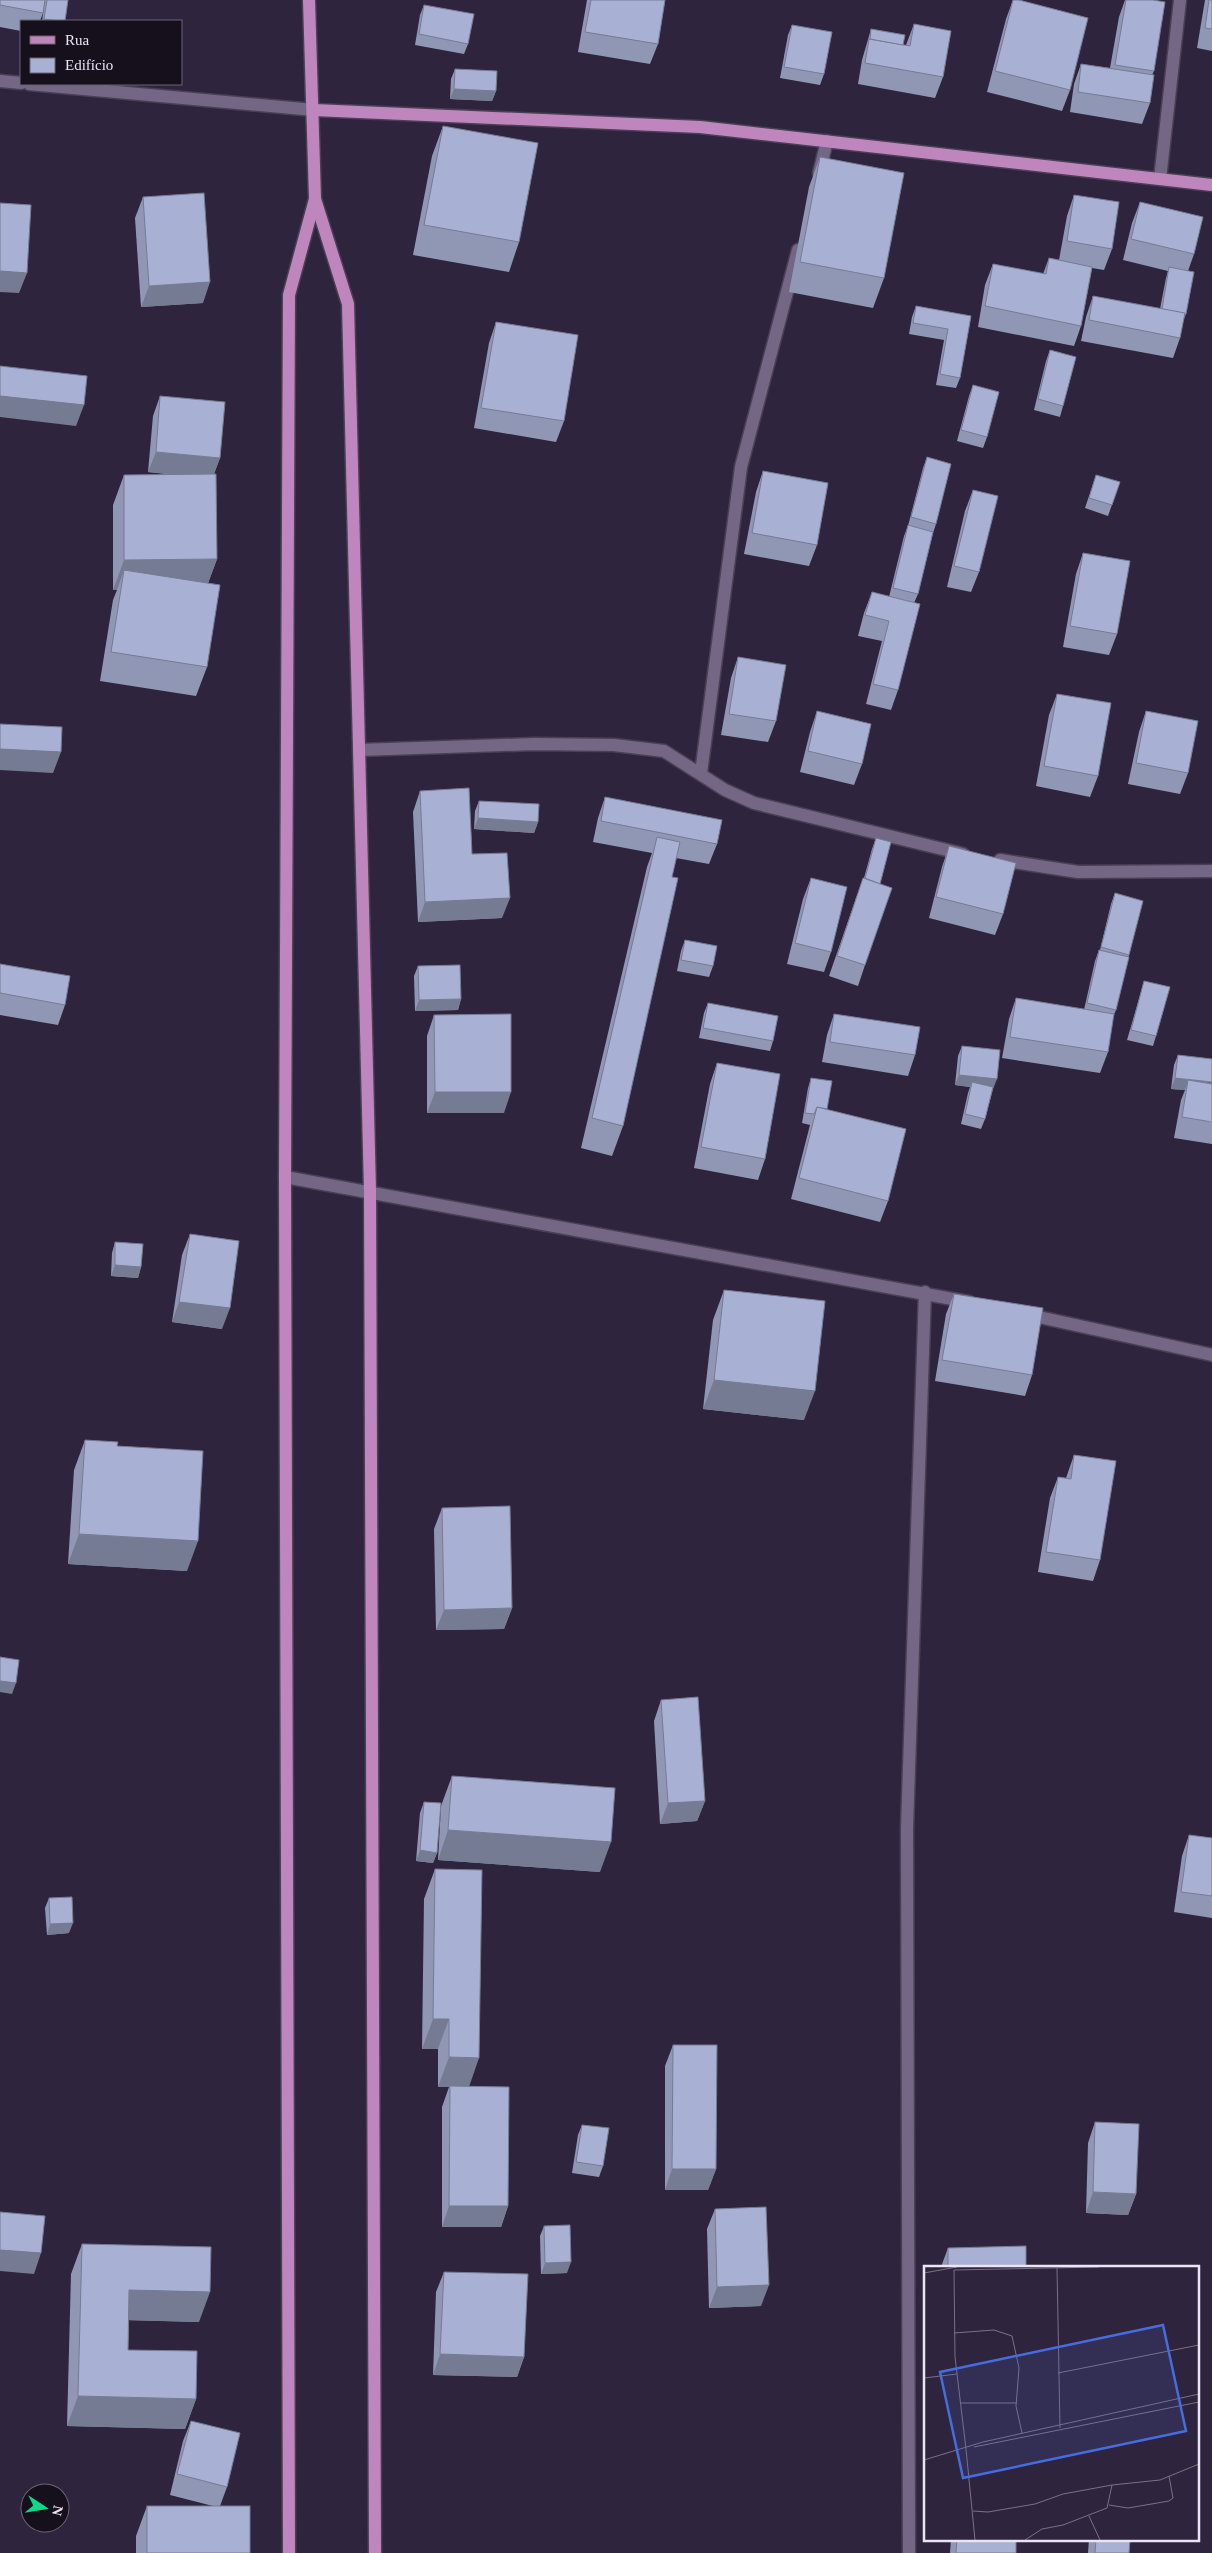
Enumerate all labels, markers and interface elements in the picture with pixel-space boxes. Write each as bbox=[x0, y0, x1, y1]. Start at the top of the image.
legend bbox=[20, 20, 182, 85]
text: Rua bbox=[65, 32, 90, 48]
text: Edifício bbox=[65, 57, 113, 73]
inset map bbox=[924, 2266, 1200, 2540]
north arrow bbox=[20, 2483, 70, 2533]
text: N bbox=[49, 2504, 66, 2517]

